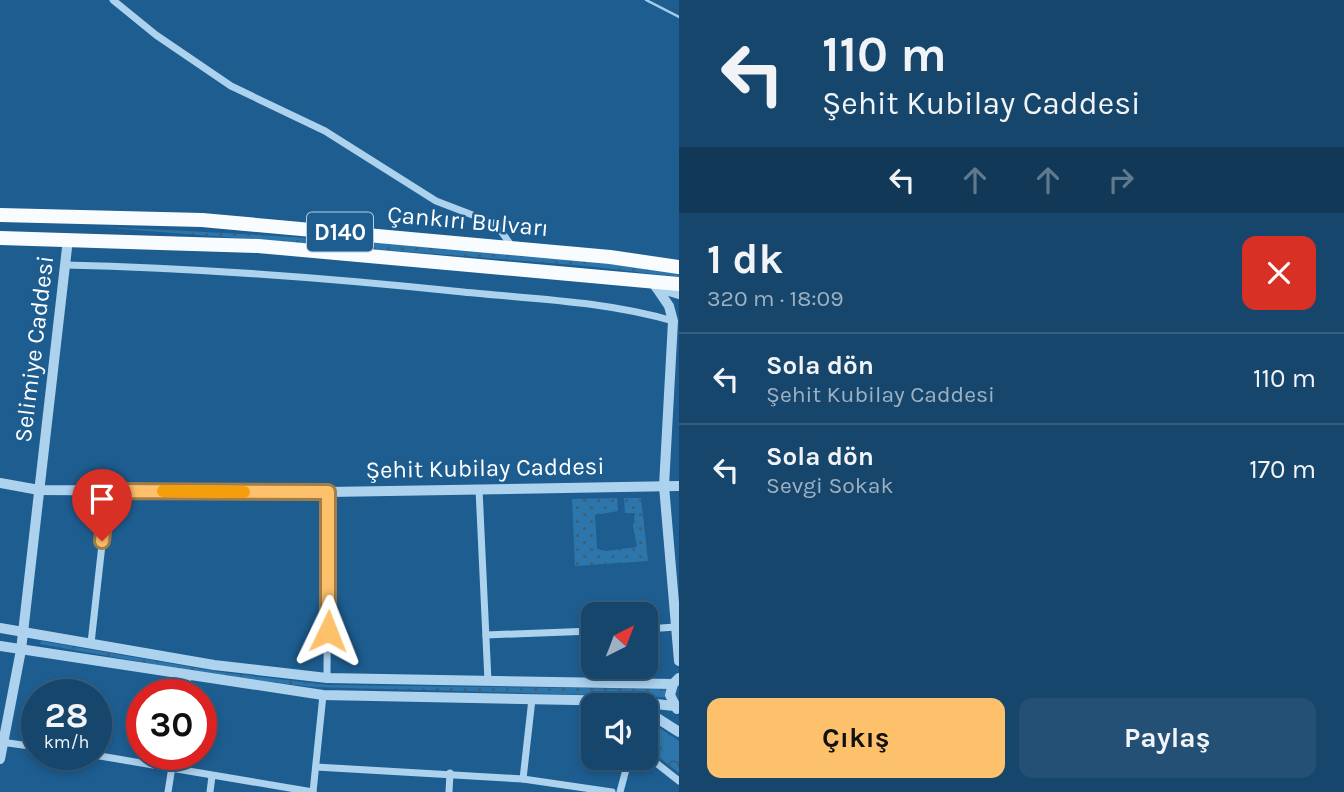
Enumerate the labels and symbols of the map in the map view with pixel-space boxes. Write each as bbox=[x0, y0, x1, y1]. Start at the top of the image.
street label: Çankırı Bulvarı bbox=[386, 200, 550, 242]
road number: D140 bbox=[307, 213, 373, 252]
street label: Selimiye Caddesi bbox=[9, 254, 59, 444]
street label: Şehit Kubilay Caddesi bbox=[365, 452, 605, 484]
pin bbox=[72, 469, 132, 541]
position arrow bbox=[291, 594, 365, 668]
north arrow bbox=[581, 602, 658, 679]
speed limit sign: 30 bbox=[126, 679, 217, 770]

